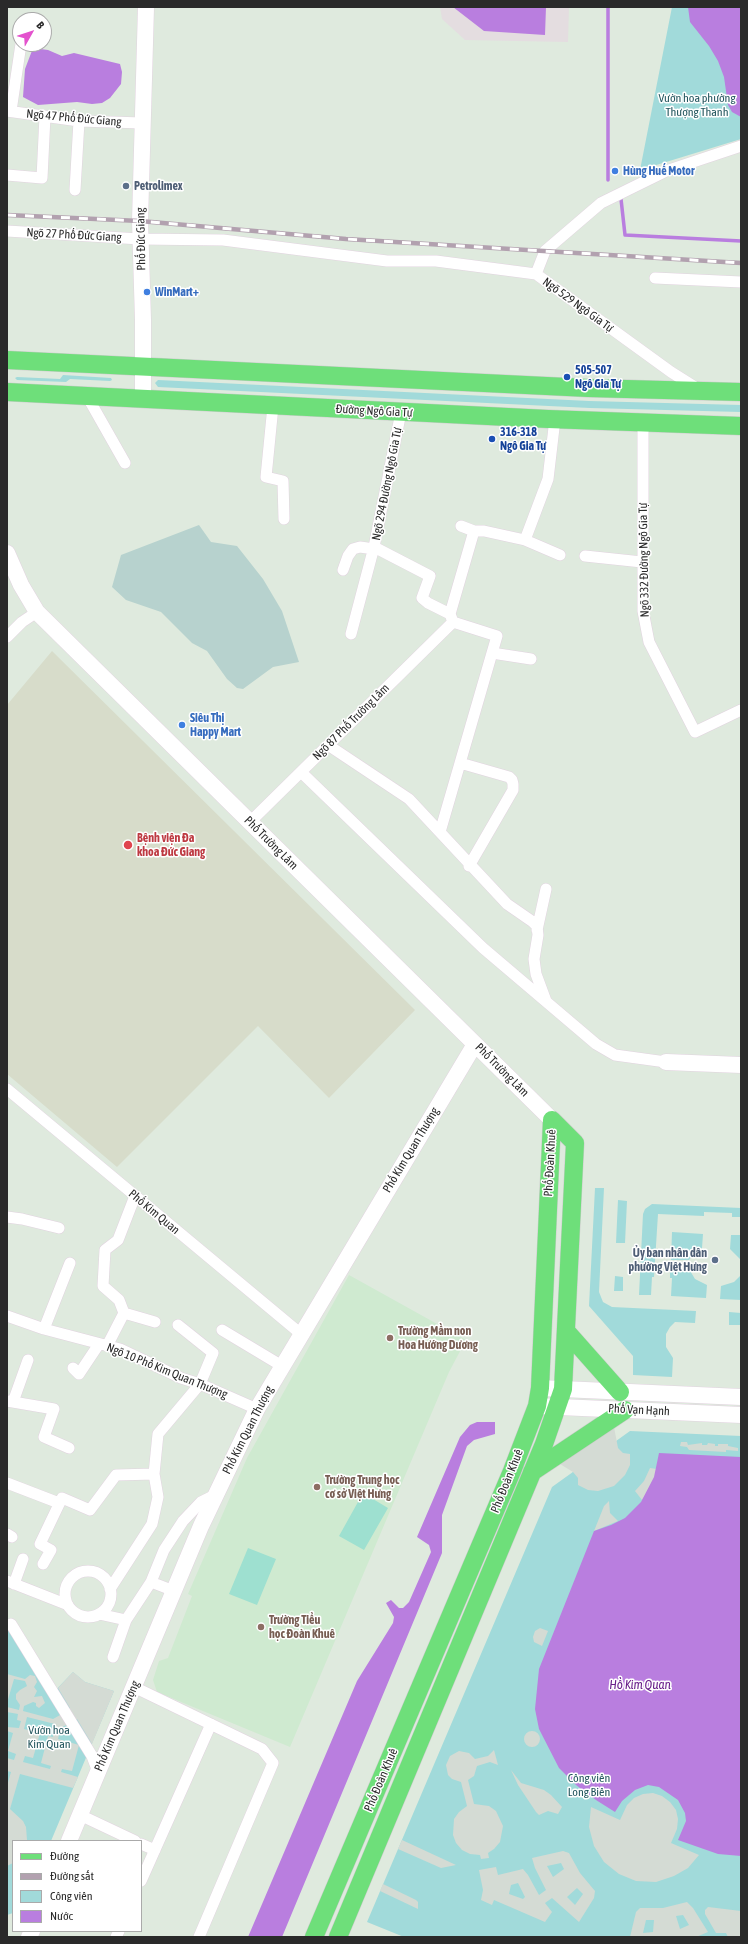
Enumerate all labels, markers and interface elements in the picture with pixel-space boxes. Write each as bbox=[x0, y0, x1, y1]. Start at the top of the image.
north arrow bbox=[12, 12, 52, 52]
text: B bbox=[34, 19, 47, 31]
park label: Vườn hoa phường Thượng Thanh bbox=[658, 91, 736, 119]
street label: Ngõ 47 Phố Đức Giang bbox=[26, 107, 122, 129]
place label: Hùng Huế Motor bbox=[623, 164, 694, 178]
marker: Hùng Huế Motor bbox=[610, 166, 620, 176]
place label: Petrolimex bbox=[134, 179, 183, 193]
marker: Petrolimex bbox=[121, 181, 131, 191]
street label: Phố Đức Giang bbox=[133, 207, 149, 271]
street label: Ngõ 27 Phố Đức Giang bbox=[26, 225, 122, 245]
street label: Ngõ 529 Ngô Gia Tự bbox=[540, 275, 616, 335]
place label: WinMart+ bbox=[155, 285, 199, 299]
marker: WinMart+ bbox=[142, 287, 152, 297]
place label: 505-507 Ngô Gia Tự bbox=[575, 363, 621, 391]
marker: 505-507 Ngô Gia Tự bbox=[562, 372, 572, 382]
street label: Đường Ngô Gia Tự bbox=[335, 402, 413, 420]
place label: 316-318 Ngô Gia Tự bbox=[500, 425, 546, 453]
street label: Ngõ 294 Đường Ngô Gia Tự bbox=[369, 426, 405, 542]
marker: 316-318 Ngô Gia Tự bbox=[487, 434, 497, 444]
street label: Ngõ 332 Đường Ngô Gia Tự bbox=[636, 503, 652, 617]
street label: Ngõ 87 Phố Trường Lâm bbox=[310, 681, 392, 763]
place label: Siêu Thị Happy Mart bbox=[190, 711, 241, 739]
marker: Siêu Thị Happy Mart bbox=[177, 720, 187, 730]
street label: Phố Trường Lâm bbox=[241, 813, 301, 873]
place label: Bệnh viện Đa khoa Đức Giang bbox=[137, 831, 205, 859]
marker: Bệnh viện Đa khoa Đức Giang bbox=[122, 839, 134, 851]
street label: Phố Trường Lâm bbox=[472, 1040, 532, 1100]
street label: Phố Kim Quan Thượng bbox=[380, 1105, 442, 1195]
street label: Phố Đoàn Khuê bbox=[541, 1129, 559, 1197]
street label: Phố Kim Quan bbox=[126, 1187, 182, 1237]
place label: Ủy ban nhân dân phường Việt Hưng bbox=[628, 1246, 707, 1274]
marker: Ủy ban nhân dân phường Việt Hưng bbox=[710, 1255, 720, 1265]
place label: Trường Mầm non Hoa Hướng Dương bbox=[398, 1324, 478, 1352]
marker: Trường Mầm non Hoa Hướng Dương bbox=[385, 1333, 395, 1343]
street label: Ngõ 10 Phố Kim Quan Thượng bbox=[104, 1340, 230, 1402]
street label: Phố Kim Quan Thượng bbox=[220, 1384, 276, 1476]
street label: Phố Vạn Hạnh bbox=[608, 1401, 670, 1419]
street label: Phố Đoàn Khuê bbox=[488, 1447, 526, 1515]
place label: Trường Trung học cơ sở Việt Hưng bbox=[325, 1473, 400, 1501]
marker: Trường Trung học cơ sở Việt Hưng bbox=[312, 1482, 322, 1492]
place label: Trường Tiểu học Đoàn Khuê bbox=[269, 1613, 335, 1641]
marker: Trường Tiểu học Đoàn Khuê bbox=[256, 1622, 266, 1632]
water label: Hồ Kim Quan bbox=[609, 1677, 671, 1693]
street label: Phố Kim Quan Thượng bbox=[91, 1679, 143, 1773]
park label: Vườn hoa Kim Quan bbox=[27, 1723, 71, 1751]
street label: Phố Đoàn Khuê bbox=[361, 1746, 401, 1814]
park label: Công viên Long Biên bbox=[568, 1771, 610, 1799]
legend bbox=[12, 1840, 142, 1932]
text: Đường bbox=[50, 1849, 79, 1863]
text: Đường sắt bbox=[50, 1869, 94, 1883]
text: Công viên bbox=[50, 1889, 93, 1903]
text: Nước bbox=[50, 1909, 73, 1923]

